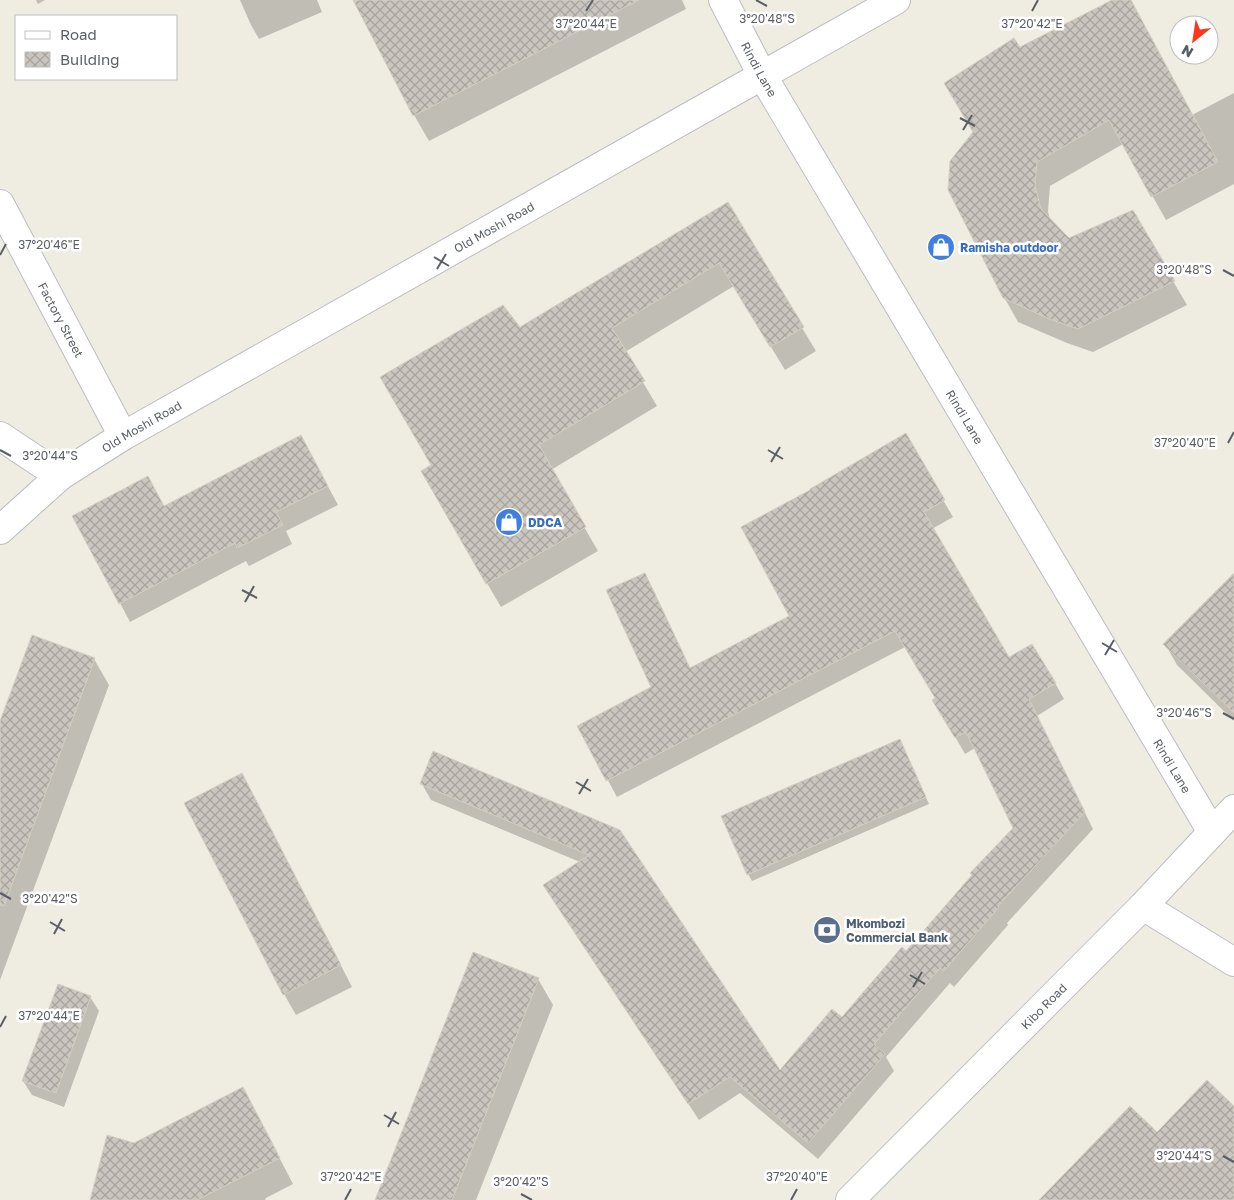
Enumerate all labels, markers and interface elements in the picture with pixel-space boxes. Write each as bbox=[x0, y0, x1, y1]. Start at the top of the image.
text: 3°20'48"S bbox=[739, 11, 795, 26]
legend bbox=[15, 15, 178, 80]
north arrow bbox=[1169, 15, 1219, 65]
text: 37°20'44"E bbox=[555, 16, 617, 31]
text: 37°20'42"E bbox=[1001, 16, 1063, 31]
text: Road bbox=[60, 25, 97, 43]
street label: Rindi Lane bbox=[738, 39, 781, 99]
text: N bbox=[1178, 42, 1196, 62]
text: Building bbox=[60, 50, 120, 68]
street label: Old Moshi Road bbox=[451, 198, 537, 256]
shop icon: Ramisha outdoor bbox=[926, 232, 956, 262]
text: 37°20'46"E bbox=[18, 237, 80, 252]
place label: Ramisha outdoor bbox=[960, 240, 1059, 255]
text: 3°20'48"S bbox=[1156, 262, 1212, 277]
street label: Factory Street bbox=[35, 280, 87, 360]
street label: Rindi Lane bbox=[943, 387, 987, 447]
street label: Old Moshi Road bbox=[98, 397, 184, 455]
text: 37°20'40"E bbox=[1154, 435, 1216, 450]
text: 3°20'44"S bbox=[22, 448, 78, 463]
shop icon: DDCA bbox=[494, 507, 524, 537]
place label: DDCA bbox=[528, 515, 562, 530]
text: 3°20'46"S bbox=[1156, 705, 1212, 720]
street label: Rindi Lane bbox=[1151, 736, 1194, 796]
text: 3°20'42"S bbox=[22, 891, 78, 906]
bank icon: Mkombozi Commercial Bank bbox=[812, 915, 842, 945]
place label: Mkombozi Commercial Bank bbox=[846, 916, 948, 945]
street label: Kibo Road bbox=[1017, 980, 1069, 1032]
text: 37°20'44"E bbox=[18, 1008, 80, 1023]
text: 3°20'44"S bbox=[1156, 1148, 1212, 1163]
text: 37°20'42"E bbox=[320, 1169, 382, 1184]
text: 37°20'40"E bbox=[766, 1169, 828, 1184]
text: 3°20'42"S bbox=[493, 1174, 549, 1189]

